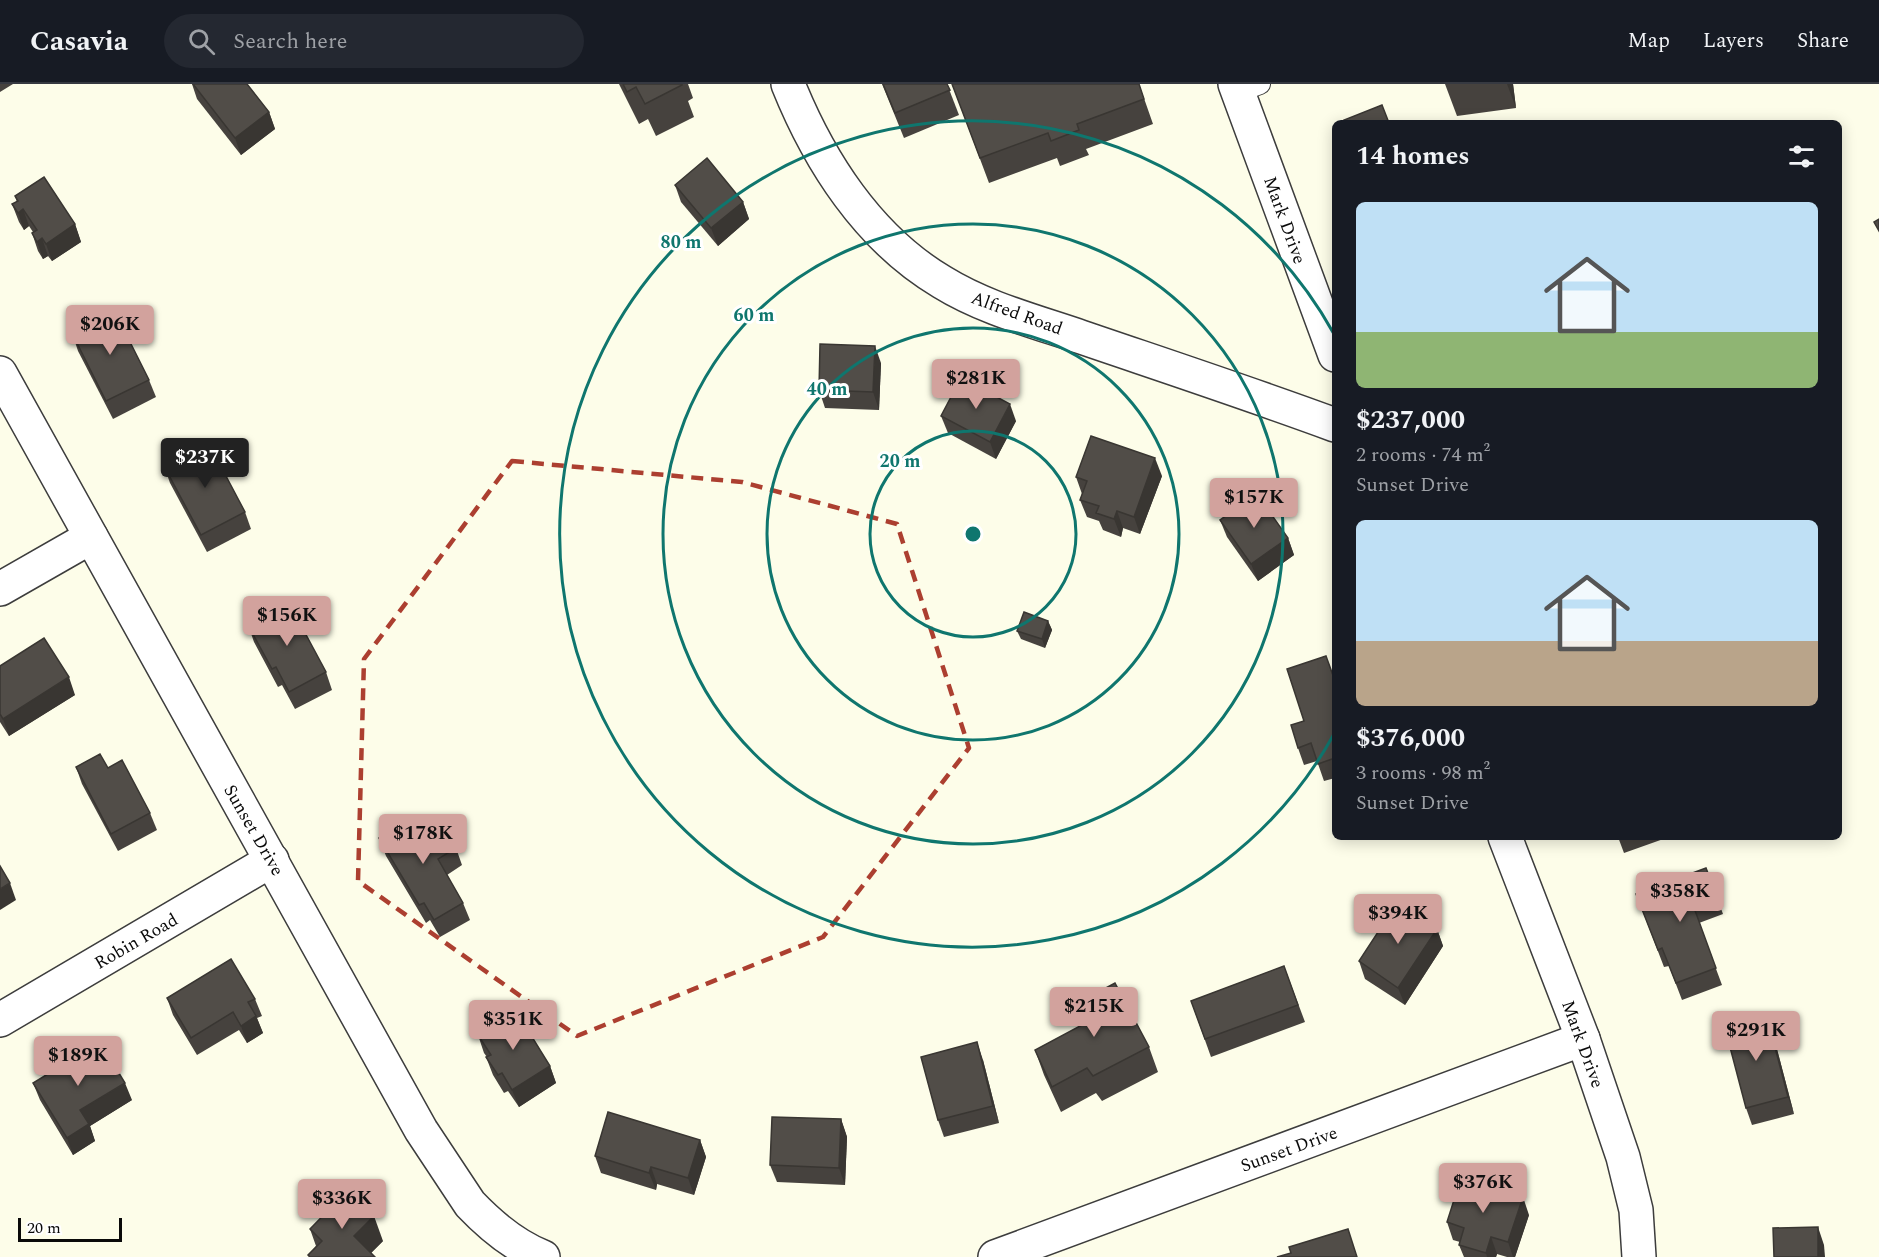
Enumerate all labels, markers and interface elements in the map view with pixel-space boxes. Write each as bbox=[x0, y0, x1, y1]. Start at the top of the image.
search box bbox=[164, 14, 584, 68]
text: Casavia bbox=[30, 20, 128, 63]
icon: search bbox=[185, 25, 218, 58]
text: Search here bbox=[233, 25, 347, 58]
text: Map bbox=[1628, 25, 1670, 57]
text: Layers bbox=[1703, 25, 1764, 57]
text: Share bbox=[1797, 25, 1849, 57]
text: 14 homes bbox=[1356, 136, 1470, 176]
icon: filters bbox=[1785, 140, 1818, 173]
street label: Mark Drive bbox=[1256, 172, 1313, 268]
text: 80 m bbox=[661, 229, 701, 256]
icon: home bbox=[1533, 241, 1641, 349]
street label: Alfred Road bbox=[967, 284, 1066, 343]
text: 60 m bbox=[734, 302, 774, 329]
pin: $206K bbox=[68, 305, 152, 356]
text: $206K bbox=[80, 309, 140, 339]
pin: $281K bbox=[934, 359, 1018, 410]
text: $281K bbox=[946, 363, 1006, 393]
text: 40 m bbox=[807, 376, 847, 403]
text: $237,000 bbox=[1356, 400, 1465, 440]
pin: $237K bbox=[163, 438, 247, 489]
text: 2 rooms · 74 m² bbox=[1356, 440, 1490, 470]
text: $237K bbox=[175, 442, 235, 472]
text: 20 m bbox=[880, 448, 920, 475]
text: Sunset Drive bbox=[1356, 470, 1469, 500]
pin: $157K bbox=[1212, 478, 1296, 529]
text: $157K bbox=[1224, 482, 1284, 512]
centre of rings bbox=[963, 524, 983, 544]
icon: home bbox=[1533, 559, 1641, 667]
pin: $156K bbox=[245, 596, 329, 647]
text: $156K bbox=[257, 600, 317, 630]
text: $376,000 bbox=[1356, 718, 1465, 758]
text: 3 rooms · 98 m² bbox=[1356, 758, 1490, 788]
street label: Sunset Drive bbox=[216, 780, 291, 881]
text: Sunset Drive bbox=[1356, 788, 1469, 818]
pin: $178K bbox=[381, 814, 465, 865]
text: $178K bbox=[393, 818, 453, 848]
pin: $358K bbox=[1638, 872, 1722, 923]
text: $358K bbox=[1650, 876, 1710, 906]
pin: $394K bbox=[1356, 894, 1440, 945]
text: $394K bbox=[1368, 898, 1428, 928]
street label: Robin Road bbox=[89, 907, 183, 976]
pin: $215K bbox=[1052, 987, 1136, 1038]
text: $215K bbox=[1064, 991, 1124, 1021]
street label: Mark Drive bbox=[1554, 996, 1611, 1092]
pin: $351K bbox=[471, 1000, 555, 1051]
text: $351K bbox=[483, 1004, 543, 1034]
pin: $291K bbox=[1714, 1011, 1798, 1062]
text: $291K bbox=[1726, 1015, 1786, 1045]
pin: $189K bbox=[36, 1036, 120, 1087]
text: $189K bbox=[48, 1040, 108, 1070]
street label: Sunset Drive bbox=[1237, 1119, 1342, 1180]
pin: $376K bbox=[1441, 1163, 1525, 1214]
text: $376K bbox=[1453, 1167, 1513, 1197]
pin: $336K bbox=[300, 1179, 384, 1230]
text: $336K bbox=[312, 1183, 372, 1213]
scale bar bbox=[18, 1215, 122, 1242]
text: 20 m bbox=[27, 1216, 61, 1240]

